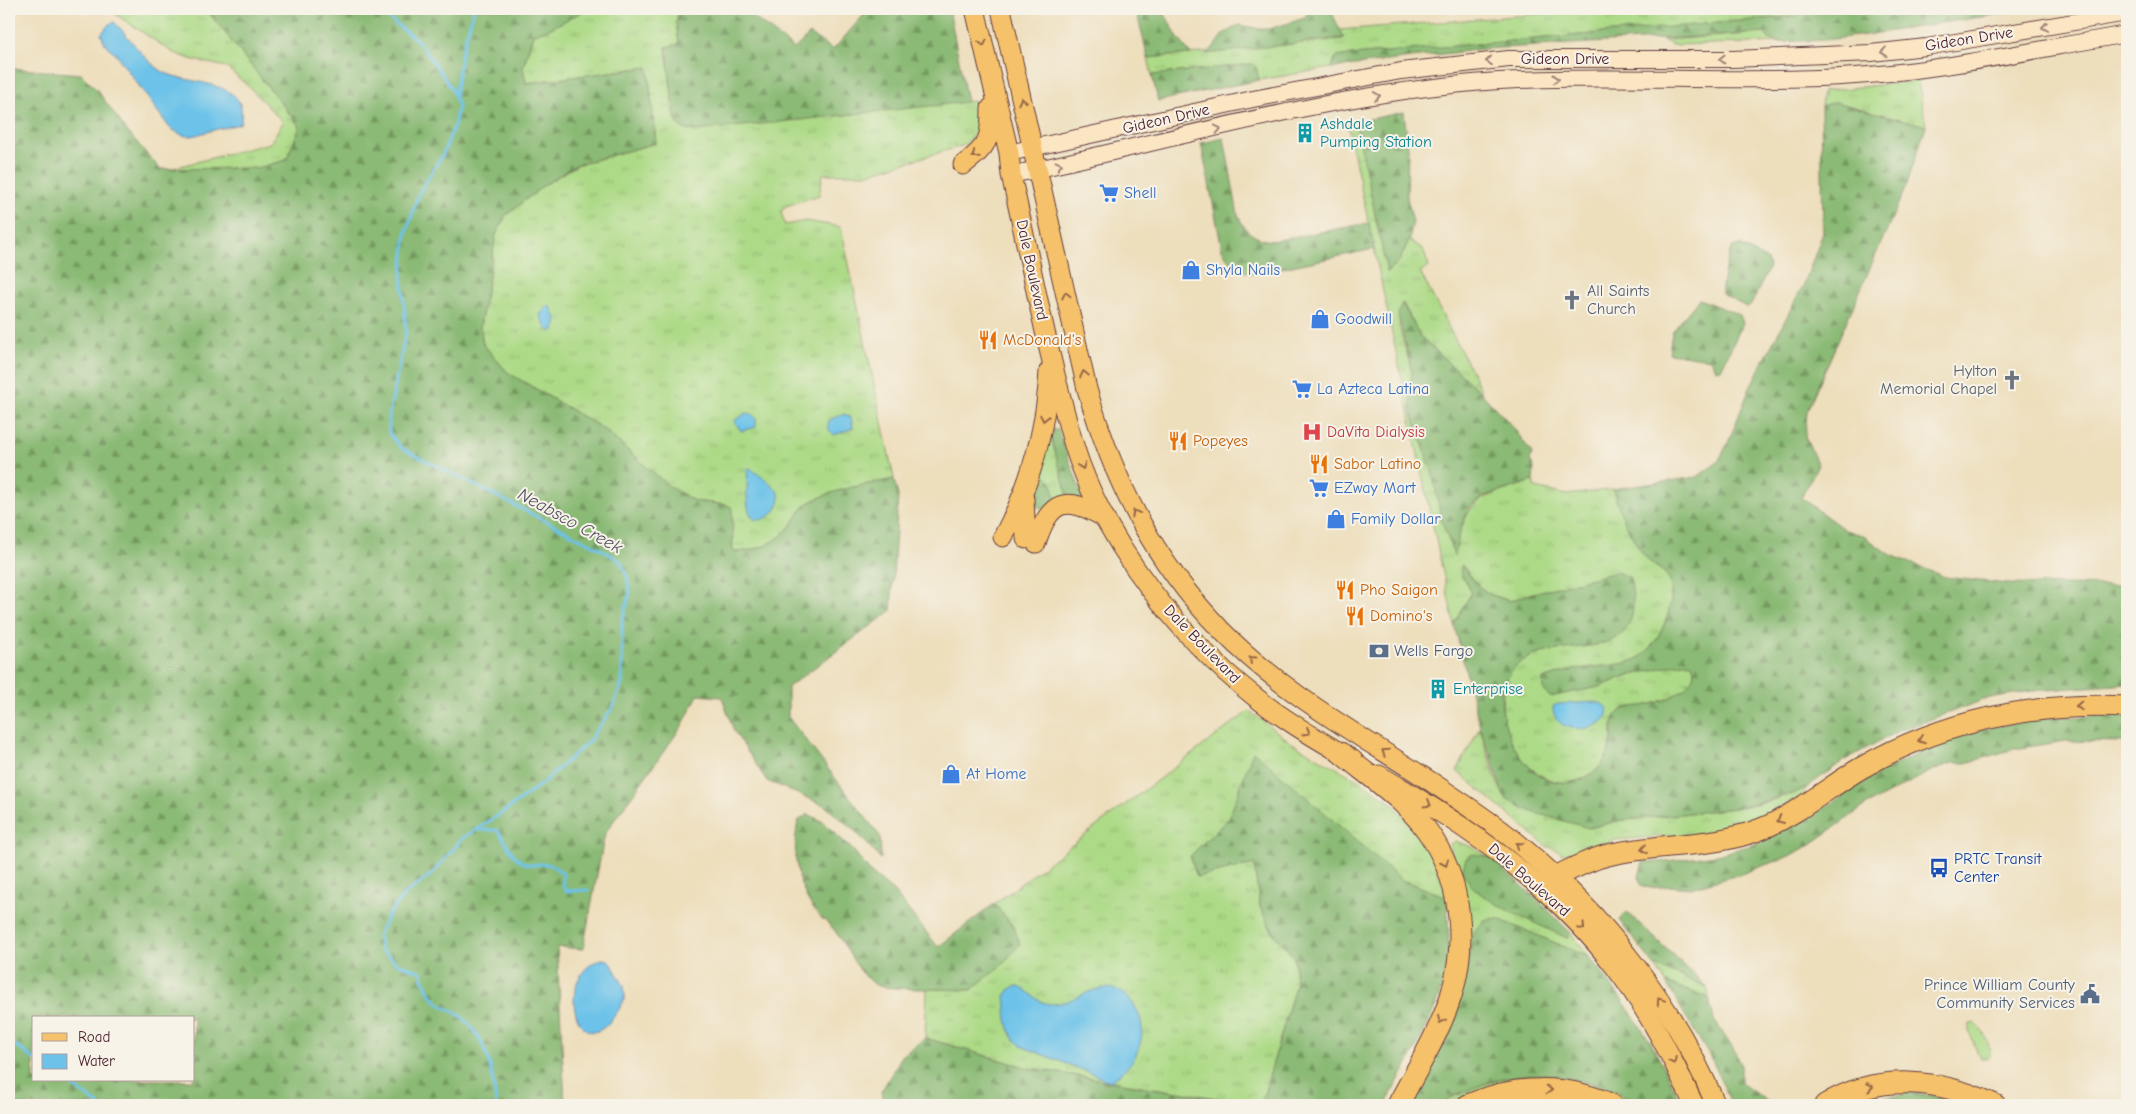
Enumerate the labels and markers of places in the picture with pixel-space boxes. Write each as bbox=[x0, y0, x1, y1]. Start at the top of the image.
place label: Ashdale Pumping Station bbox=[1320, 115, 1432, 151]
building icon: Ashdale Pumping Station bbox=[1294, 122, 1316, 144]
supermarket icon: Shell bbox=[1098, 182, 1120, 204]
place label: Shell bbox=[1124, 184, 1156, 202]
shop icon: Shyla Nails bbox=[1180, 259, 1202, 281]
place label: Shyla Nails bbox=[1206, 261, 1281, 279]
place label: All Saints Church bbox=[1587, 282, 1650, 318]
church icon: All Saints Church bbox=[1561, 289, 1583, 311]
shop icon: Goodwill bbox=[1309, 308, 1331, 330]
place label: Goodwill bbox=[1335, 310, 1392, 328]
restaurant icon: McDonald's bbox=[977, 329, 999, 351]
place label: McDonald's bbox=[1003, 331, 1082, 349]
place label: Hylton Memorial Chapel bbox=[1880, 362, 1997, 398]
church icon: Hylton Memorial Chapel bbox=[2001, 369, 2023, 391]
supermarket icon: La Azteca Latina bbox=[1291, 378, 1313, 400]
place label: La Azteca Latina bbox=[1317, 380, 1429, 398]
hospital icon: DaVita Dialysis bbox=[1301, 421, 1323, 443]
place label: DaVita Dialysis bbox=[1327, 423, 1425, 441]
restaurant icon: Popeyes bbox=[1167, 430, 1189, 452]
place label: Popeyes bbox=[1193, 432, 1248, 450]
restaurant icon: Sabor Latino bbox=[1308, 453, 1330, 475]
place label: Sabor Latino bbox=[1334, 455, 1421, 473]
supermarket icon: EZway Mart bbox=[1308, 477, 1330, 499]
place label: EZway Mart bbox=[1334, 479, 1416, 497]
shop icon: Family Dollar bbox=[1325, 508, 1347, 530]
place label: Family Dollar bbox=[1351, 510, 1441, 528]
restaurant icon: Pho Saigon bbox=[1334, 579, 1356, 601]
place label: Pho Saigon bbox=[1360, 581, 1438, 599]
restaurant icon: Domino's bbox=[1344, 605, 1366, 627]
place label: Domino's bbox=[1370, 607, 1433, 625]
bank icon: Wells Fargo bbox=[1368, 640, 1390, 662]
place label: Wells Fargo bbox=[1394, 642, 1473, 660]
building icon: Enterprise bbox=[1427, 678, 1449, 700]
place label: Enterprise bbox=[1453, 680, 1523, 698]
shop icon: At Home bbox=[940, 763, 962, 785]
place label: At Home bbox=[966, 765, 1027, 783]
place label: PRTC Transit Center bbox=[1954, 850, 2042, 886]
bus stop icon: PRTC Transit Center bbox=[1928, 857, 1950, 879]
place label: Prince William County Community Services bbox=[1924, 976, 2076, 1012]
public building icon: Prince William County Community Services bbox=[2079, 983, 2101, 1005]

